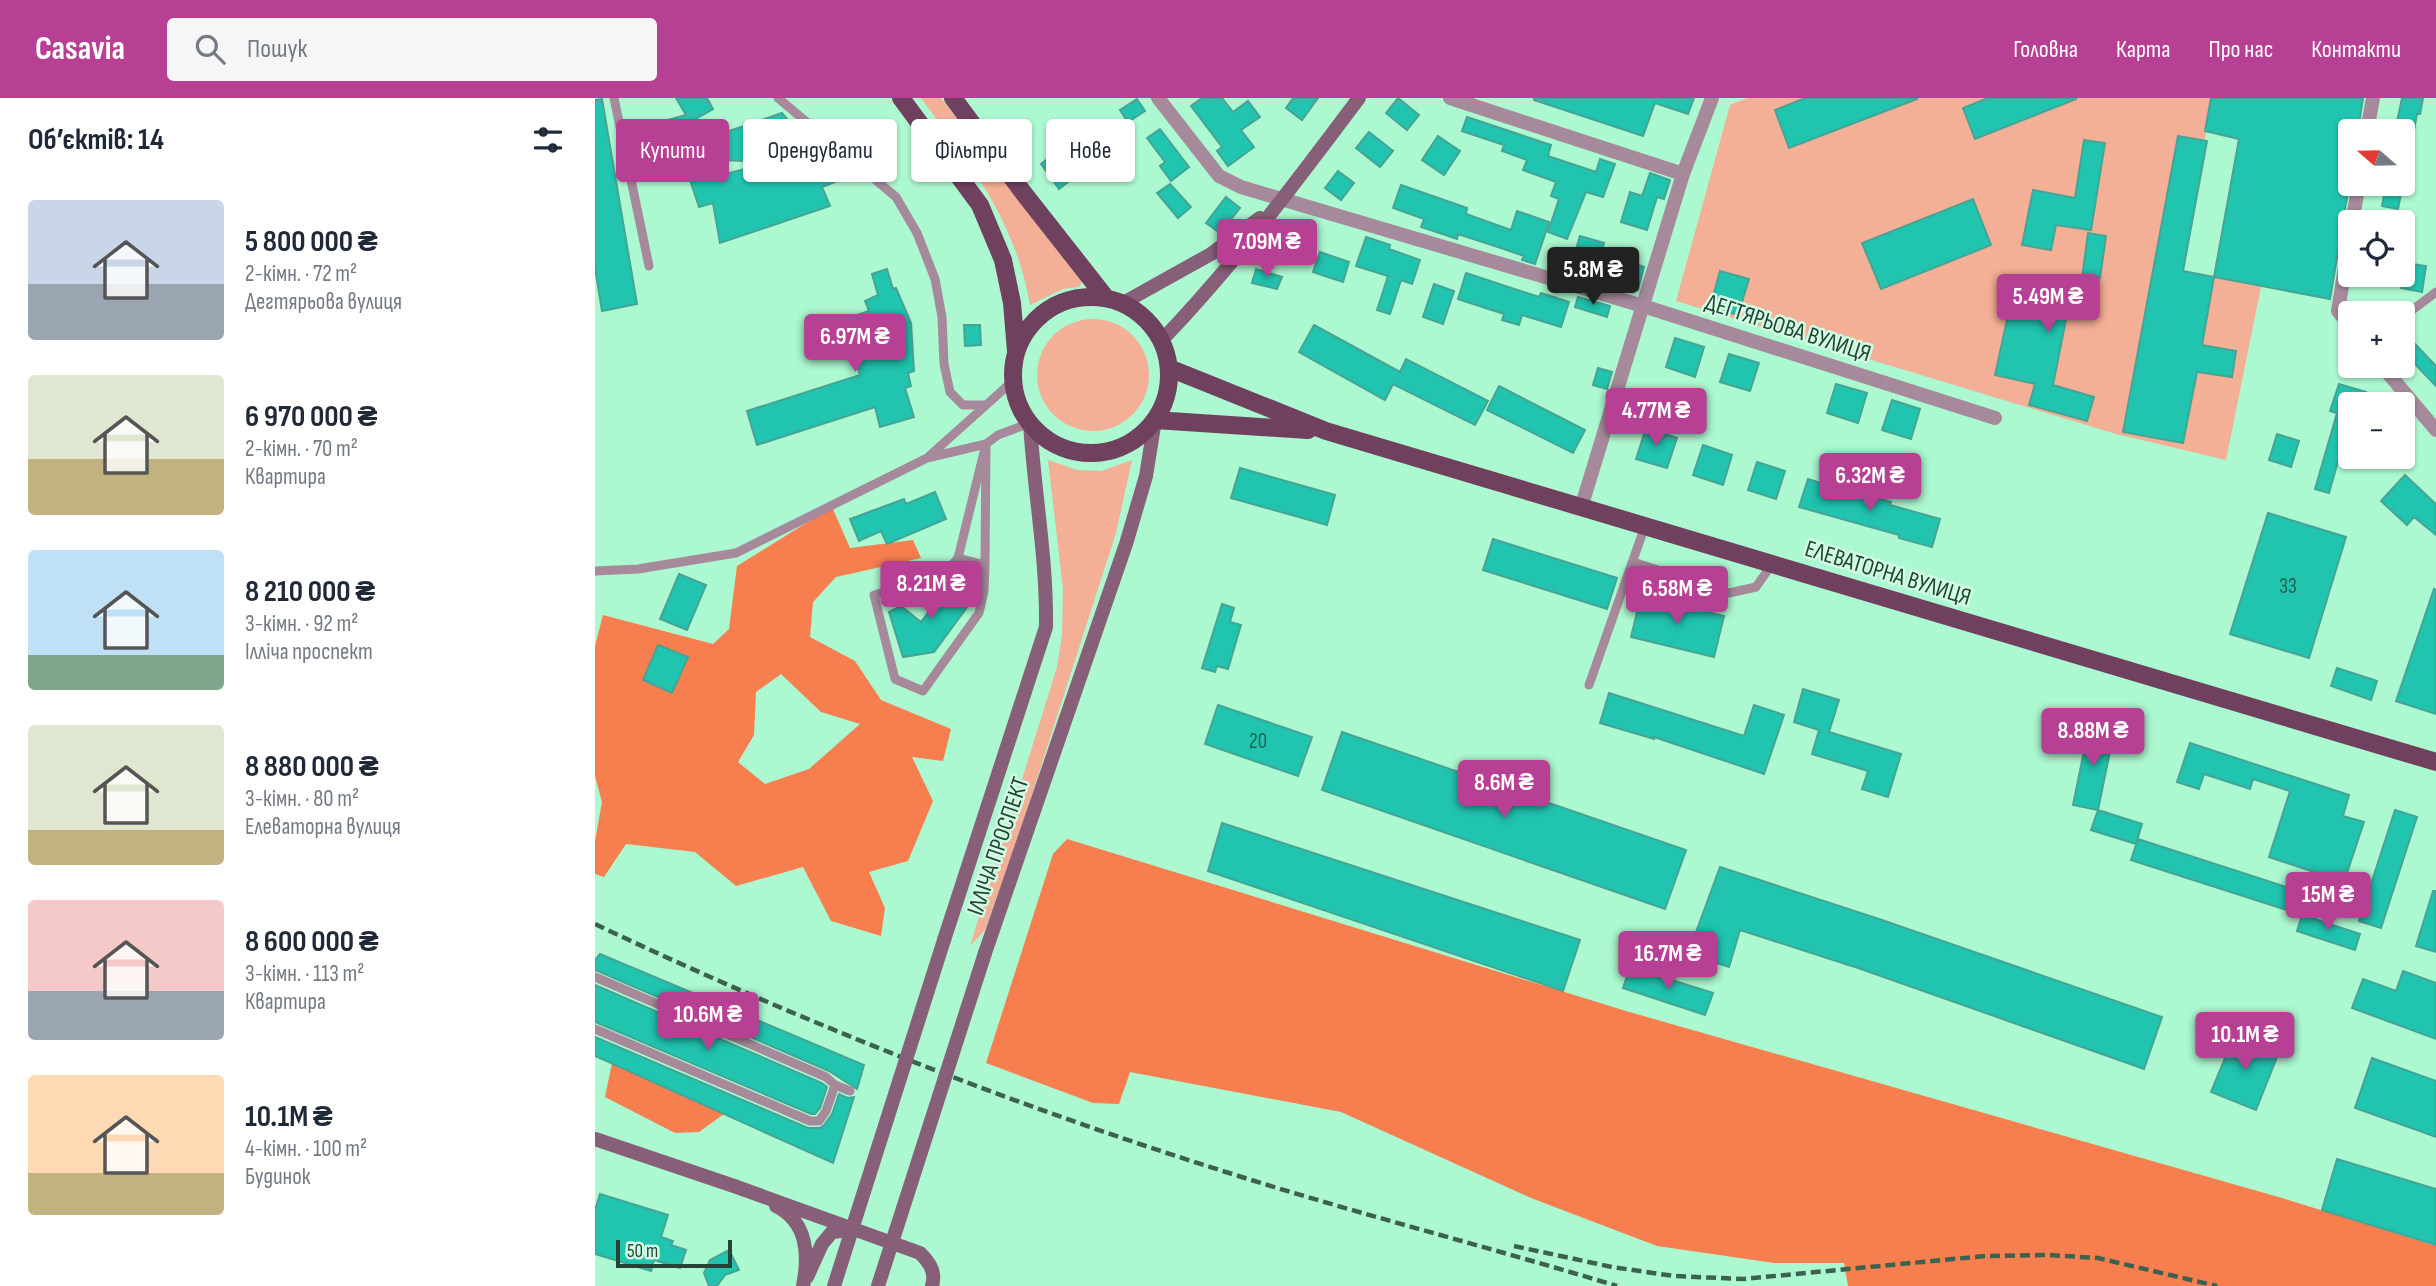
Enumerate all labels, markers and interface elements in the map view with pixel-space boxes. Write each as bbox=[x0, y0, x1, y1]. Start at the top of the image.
search box bbox=[167, 18, 657, 81]
text: Casavia bbox=[35, 29, 125, 69]
icon: search bbox=[191, 30, 229, 68]
text: Пошук bbox=[247, 34, 307, 65]
text: Головна bbox=[2013, 35, 2078, 64]
text: Карта bbox=[2116, 35, 2170, 64]
text: Про нас bbox=[2208, 35, 2273, 64]
text: Контакти bbox=[2311, 35, 2401, 64]
chip: Купити bbox=[616, 119, 729, 182]
chip: Орендувати bbox=[743, 119, 897, 182]
chip: Фільтри bbox=[911, 119, 1032, 182]
chip: Нове bbox=[1046, 119, 1135, 182]
north arrow bbox=[2338, 119, 2415, 196]
map controls bbox=[2338, 119, 2415, 469]
icon: filters bbox=[529, 121, 567, 159]
text: Об’єктів: 14 bbox=[28, 122, 164, 158]
button: locate bbox=[2338, 210, 2415, 287]
pin: 7.09M ₴ bbox=[1202, 220, 1332, 279]
text: 5 800 000 ₴ bbox=[245, 224, 378, 260]
icon: home bbox=[84, 228, 168, 312]
text: 7.09M ₴ bbox=[1233, 228, 1301, 256]
pin: 5.8M ₴ bbox=[1536, 248, 1650, 307]
text: 5.8M ₴ bbox=[1563, 256, 1623, 284]
text: 2-кімн. · 72 m² bbox=[245, 260, 357, 288]
pin: 5.49M ₴ bbox=[1983, 274, 2113, 334]
text: 5.49M ₴ bbox=[2013, 283, 2083, 311]
text: Дегтярьова вулиця bbox=[245, 288, 402, 316]
street label: ДЕГТЯРЬОВА ВУЛИЦЯ bbox=[1702, 288, 1874, 368]
button: + bbox=[2338, 301, 2415, 378]
pin: 6.97M ₴ bbox=[790, 314, 920, 374]
text: 6.97M ₴ bbox=[820, 323, 890, 351]
pin: 4.77M ₴ bbox=[1591, 388, 1721, 448]
button: − bbox=[2338, 392, 2415, 469]
text: 4.77M ₴ bbox=[1622, 397, 1690, 425]
text: 6 970 000 ₴ bbox=[245, 399, 378, 435]
icon: home bbox=[84, 403, 168, 487]
text: 2-кімн. · 70 m² bbox=[245, 435, 358, 463]
pin: 6.32M ₴ bbox=[1805, 454, 1935, 513]
text: 6.32M ₴ bbox=[1835, 462, 1905, 490]
text: Квартира bbox=[245, 463, 326, 491]
street label: ЕЛЕВАТОРНА ВУЛИЦЯ bbox=[1801, 534, 1975, 612]
pin: 8.21M ₴ bbox=[866, 561, 996, 621]
pin: 6.58M ₴ bbox=[1612, 566, 1742, 626]
text: 8.21M ₴ bbox=[896, 570, 966, 598]
text: 8 210 000 ₴ bbox=[245, 574, 375, 610]
house number: 33 bbox=[2279, 574, 2297, 599]
text: 6.58M ₴ bbox=[1642, 575, 1712, 603]
icon: home bbox=[84, 578, 168, 662]
text: 3-кімн. · 92 m² bbox=[245, 610, 358, 638]
text: Ілліча проспект bbox=[245, 638, 373, 666]
pin: 8.88M ₴ bbox=[2028, 708, 2158, 768]
text: 8.88M ₴ bbox=[2057, 717, 2129, 745]
house number: 20 bbox=[1249, 729, 1267, 754]
text: 8 880 000 ₴ bbox=[245, 749, 379, 785]
icon: home bbox=[84, 753, 168, 837]
pin: 8.6M ₴ bbox=[1447, 760, 1561, 820]
text: 8.6M ₴ bbox=[1474, 769, 1534, 797]
street label: ІЛЛІЧА ПРОСПЕКТ bbox=[961, 773, 1035, 919]
text: 3-кімн. · 80 m² bbox=[245, 785, 359, 813]
text: Елеваторна вулиця bbox=[245, 813, 401, 841]
pin: 15M ₴ bbox=[2279, 872, 2377, 932]
text: 15M ₴ bbox=[2302, 881, 2354, 909]
text: 8 600 000 ₴ bbox=[245, 924, 379, 960]
icon: home bbox=[84, 928, 168, 1012]
pin: 16.7M ₴ bbox=[1603, 932, 1733, 991]
text: 16.7M ₴ bbox=[1634, 940, 1702, 968]
text: 3-кімн. · 113 m² bbox=[245, 960, 364, 988]
text: Квартира bbox=[245, 988, 326, 1016]
pin: 10.6M ₴ bbox=[643, 992, 773, 1052]
text: 10.6M ₴ bbox=[674, 1001, 742, 1029]
pin: 10.1M ₴ bbox=[2180, 1012, 2310, 1072]
text: 10.1M ₴ bbox=[2211, 1021, 2279, 1049]
text: 10.1M ₴ bbox=[245, 1099, 333, 1135]
icon: home bbox=[84, 1103, 168, 1187]
text: 4-кімн. · 100 m² bbox=[245, 1135, 367, 1163]
text: Будинок bbox=[245, 1163, 310, 1191]
scale bar bbox=[616, 1237, 731, 1269]
text: 50 m bbox=[627, 1240, 658, 1263]

